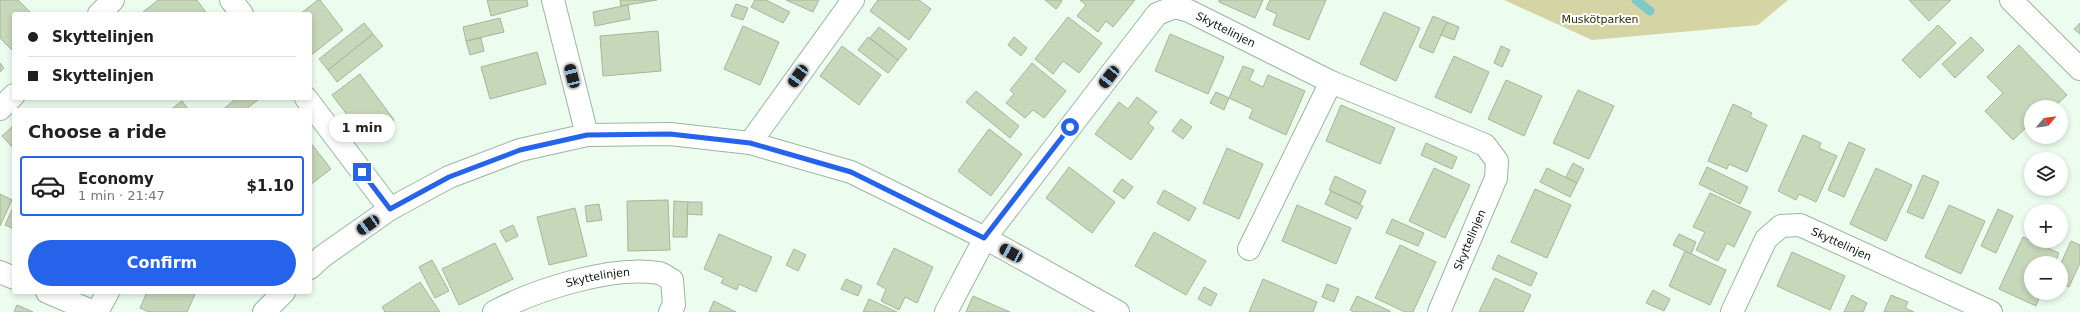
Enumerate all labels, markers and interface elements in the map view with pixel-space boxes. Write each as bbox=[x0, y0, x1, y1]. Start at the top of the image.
street label: Skyttelinjen bbox=[1194, 9, 1258, 50]
park label: Muskötparken bbox=[1561, 13, 1639, 26]
text: Skyttelinjen bbox=[52, 28, 154, 46]
car bbox=[563, 63, 581, 89]
car bbox=[786, 63, 810, 89]
car bbox=[1097, 64, 1121, 90]
text: Skyttelinjen bbox=[52, 67, 154, 85]
north arrow bbox=[2024, 100, 2068, 144]
map controls bbox=[2024, 100, 2068, 300]
callout: 1 min bbox=[329, 114, 395, 142]
route start bbox=[1061, 118, 1079, 136]
text: 1 min bbox=[342, 120, 382, 135]
text: Choose a ride bbox=[28, 121, 167, 142]
button: layers bbox=[2024, 152, 2068, 196]
route end bbox=[353, 163, 371, 181]
icon: car bbox=[30, 168, 66, 204]
text: Economy bbox=[78, 170, 154, 188]
text: $1.10 bbox=[247, 177, 294, 195]
text: 1 min · 21:47 bbox=[78, 188, 165, 203]
button: + bbox=[2024, 204, 2068, 248]
street label: Skyttelinjen bbox=[1451, 208, 1489, 272]
car bbox=[355, 213, 381, 237]
street label: Skyttelinjen bbox=[1809, 225, 1874, 263]
button: Confirm bbox=[28, 240, 296, 286]
car bbox=[998, 242, 1024, 264]
button: − bbox=[2024, 256, 2068, 300]
street label: Skyttelinjen bbox=[564, 265, 630, 290]

